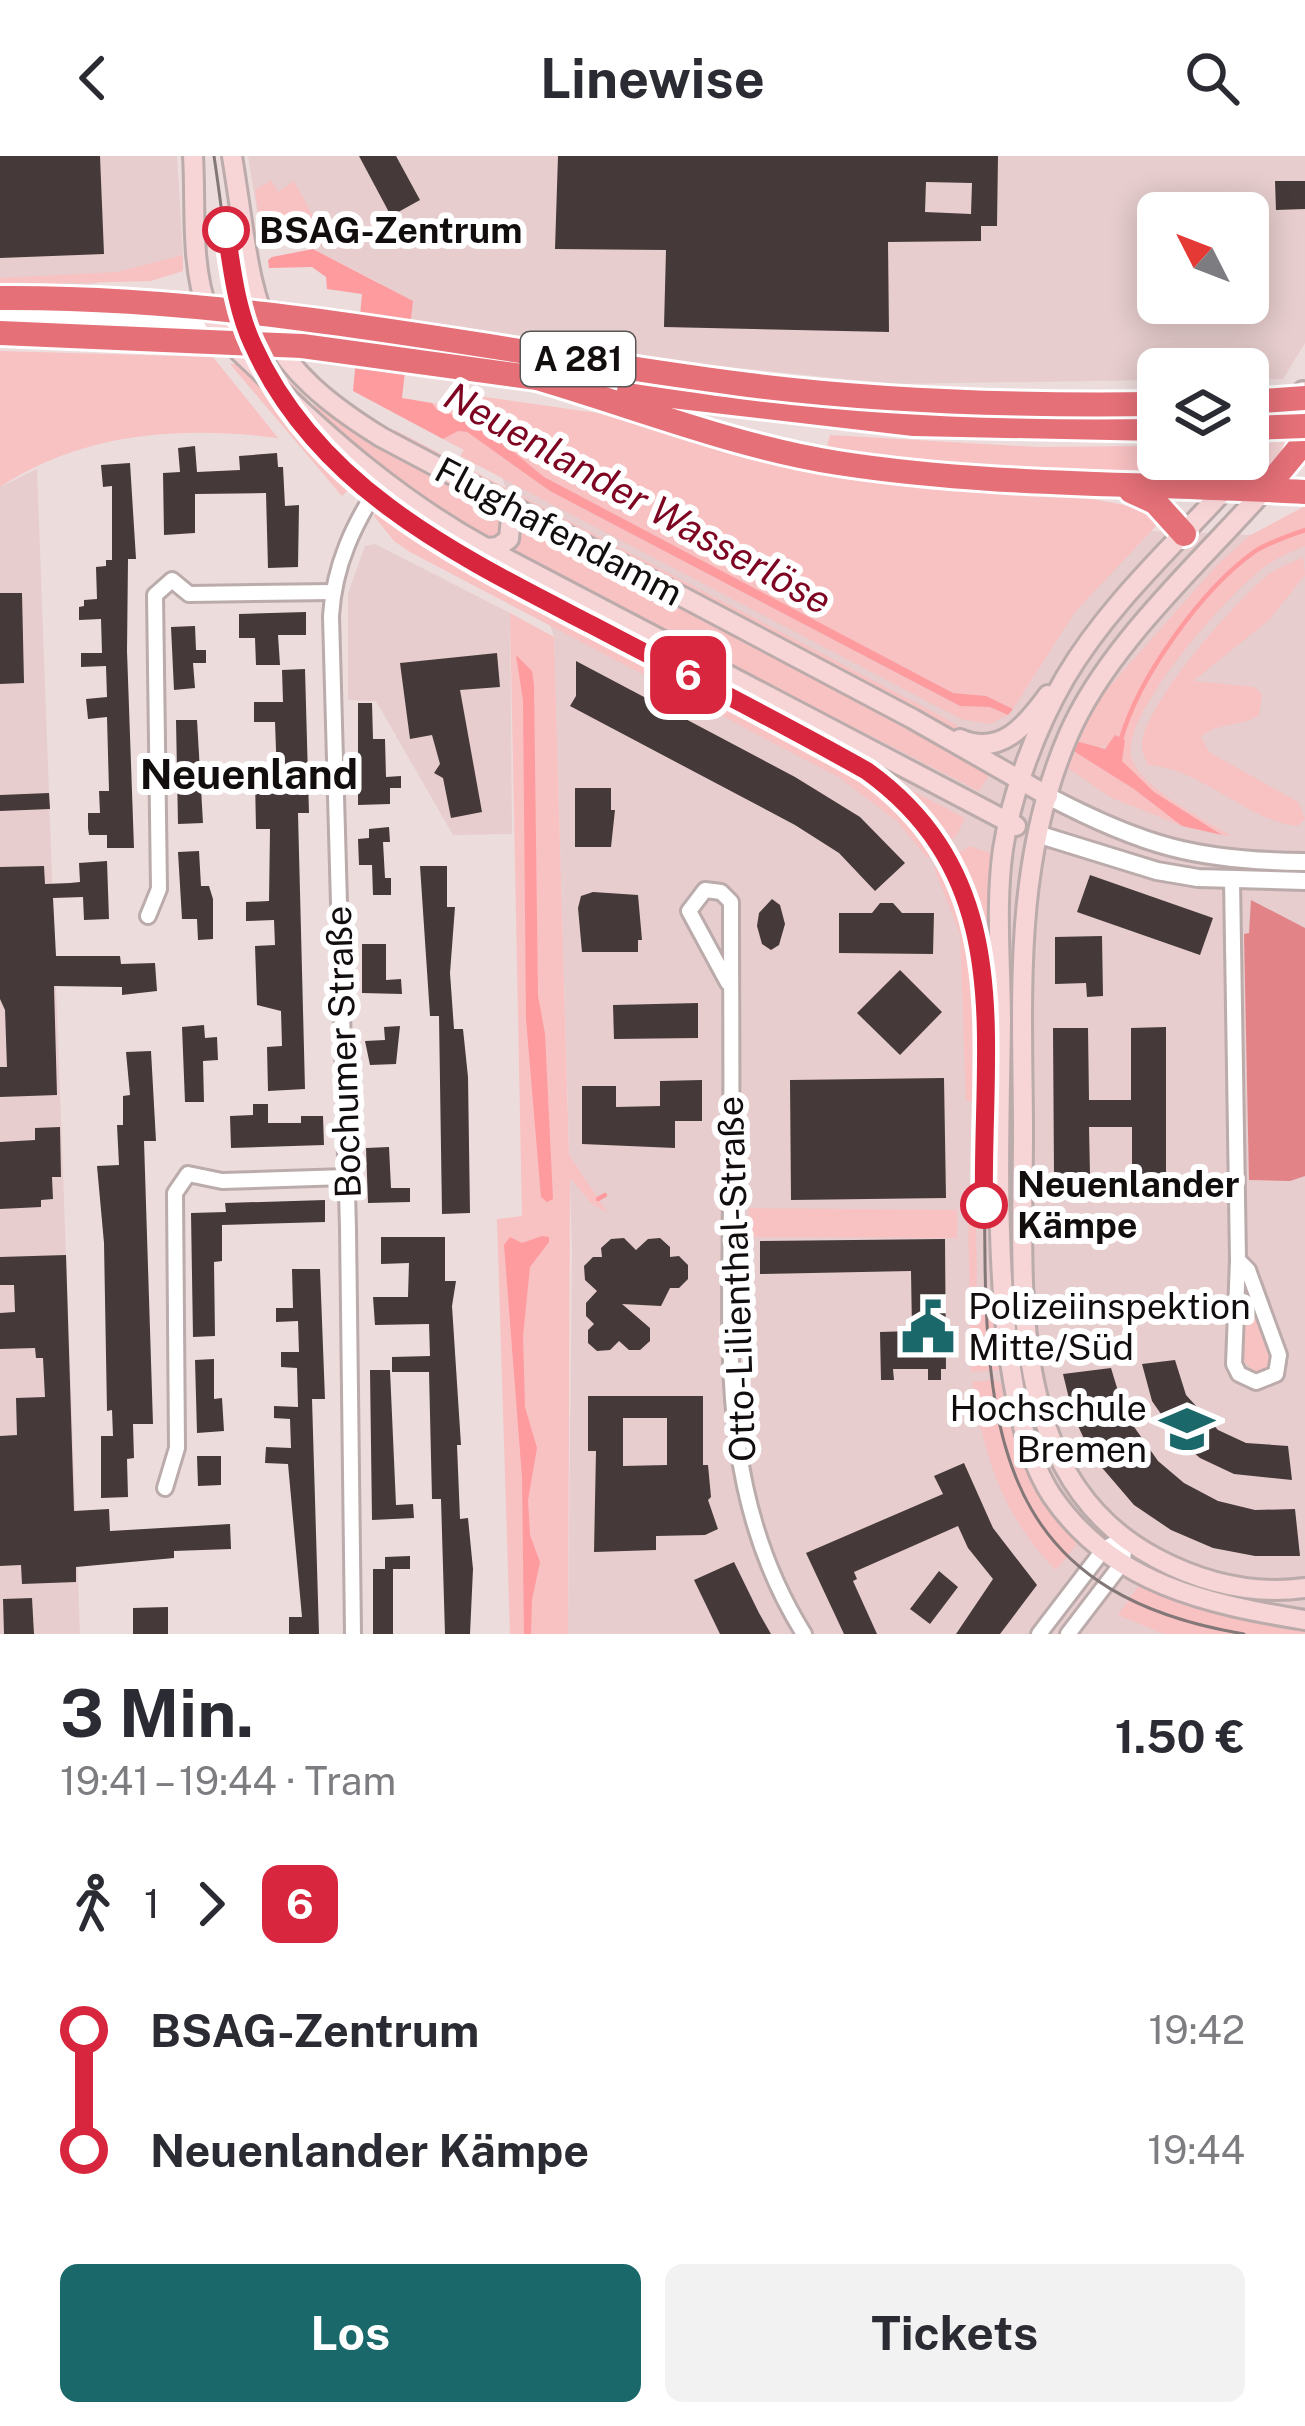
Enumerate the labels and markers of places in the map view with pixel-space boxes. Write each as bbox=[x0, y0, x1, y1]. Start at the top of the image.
marker: BSAG-Zentrum bbox=[204, 208, 248, 252]
place label: BSAG-Zentrum bbox=[259, 209, 522, 251]
place label: Neuenlander Kämpe bbox=[1017, 1163, 1240, 1246]
marker: Neuenlander Kämpe bbox=[962, 1183, 1006, 1227]
place label: Polizeiinspektion Mitte/Süd bbox=[968, 1285, 1251, 1368]
public building icon: Polizeiinspektion Mitte/Süd bbox=[899, 1298, 957, 1356]
place label: Hochschule Bremen bbox=[950, 1387, 1147, 1470]
school or university icon: Hochschule Bremen bbox=[1158, 1400, 1216, 1458]

